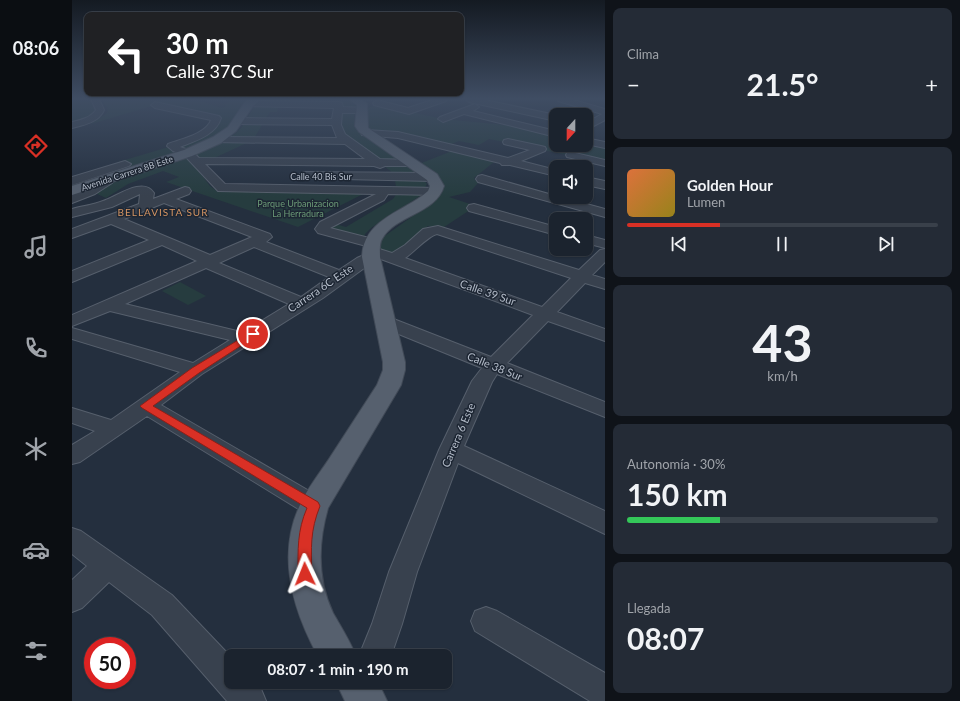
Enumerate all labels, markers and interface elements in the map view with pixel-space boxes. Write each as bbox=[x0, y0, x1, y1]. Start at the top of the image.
text: 30 m bbox=[166, 26, 229, 60]
icon: left bbox=[100, 28, 152, 80]
text: 08:06 bbox=[13, 37, 59, 59]
text: Clima bbox=[627, 46, 659, 62]
text: Calle 37C Sur bbox=[166, 60, 273, 82]
text: 21.5° bbox=[747, 66, 818, 102]
text: − bbox=[627, 71, 640, 98]
text: + bbox=[925, 71, 938, 98]
north arrow bbox=[549, 108, 593, 152]
map controls bbox=[549, 108, 593, 256]
icon: directions bbox=[22, 132, 50, 160]
street label: Avenida Carrera 8B Este bbox=[80, 153, 175, 193]
button: sound bbox=[549, 160, 593, 204]
street label: Calle 40 Bis Sur bbox=[290, 171, 353, 182]
text: Golden Hour bbox=[687, 176, 773, 194]
text: Lumen bbox=[687, 194, 725, 210]
park label: Parque Urbanizacion La Herradura bbox=[257, 198, 339, 219]
district label: BELLAVISTA SUR bbox=[118, 206, 208, 218]
button: search bbox=[549, 212, 593, 256]
icon: music bbox=[22, 233, 50, 261]
icon: previous bbox=[668, 233, 690, 255]
icon: pause bbox=[771, 233, 793, 255]
icon: next bbox=[875, 233, 897, 255]
street label: Carrera 6C Este bbox=[285, 261, 355, 315]
street label: Calle 39 Sur bbox=[458, 276, 518, 308]
text: 43 bbox=[752, 311, 813, 373]
pin bbox=[236, 317, 270, 351]
icon: arrive bbox=[242, 323, 264, 345]
icon: phone bbox=[22, 334, 50, 362]
street label: Calle 38 Sur bbox=[466, 349, 524, 383]
text: km/h bbox=[767, 368, 798, 384]
street label: Carrera 6 Este bbox=[439, 401, 477, 469]
icon: climate bbox=[22, 435, 50, 463]
text: Autonomía · 30% bbox=[627, 456, 725, 472]
text: 150 km bbox=[627, 476, 728, 512]
icon: car bbox=[22, 536, 50, 564]
position arrow bbox=[284, 553, 326, 595]
text: Llegada bbox=[627, 600, 671, 616]
text: 08:07 bbox=[627, 620, 704, 656]
icon: filters bbox=[22, 637, 50, 665]
speed limit sign: 50 bbox=[84, 637, 136, 689]
text: 08:07 · 1 min · 190 m bbox=[268, 660, 408, 678]

